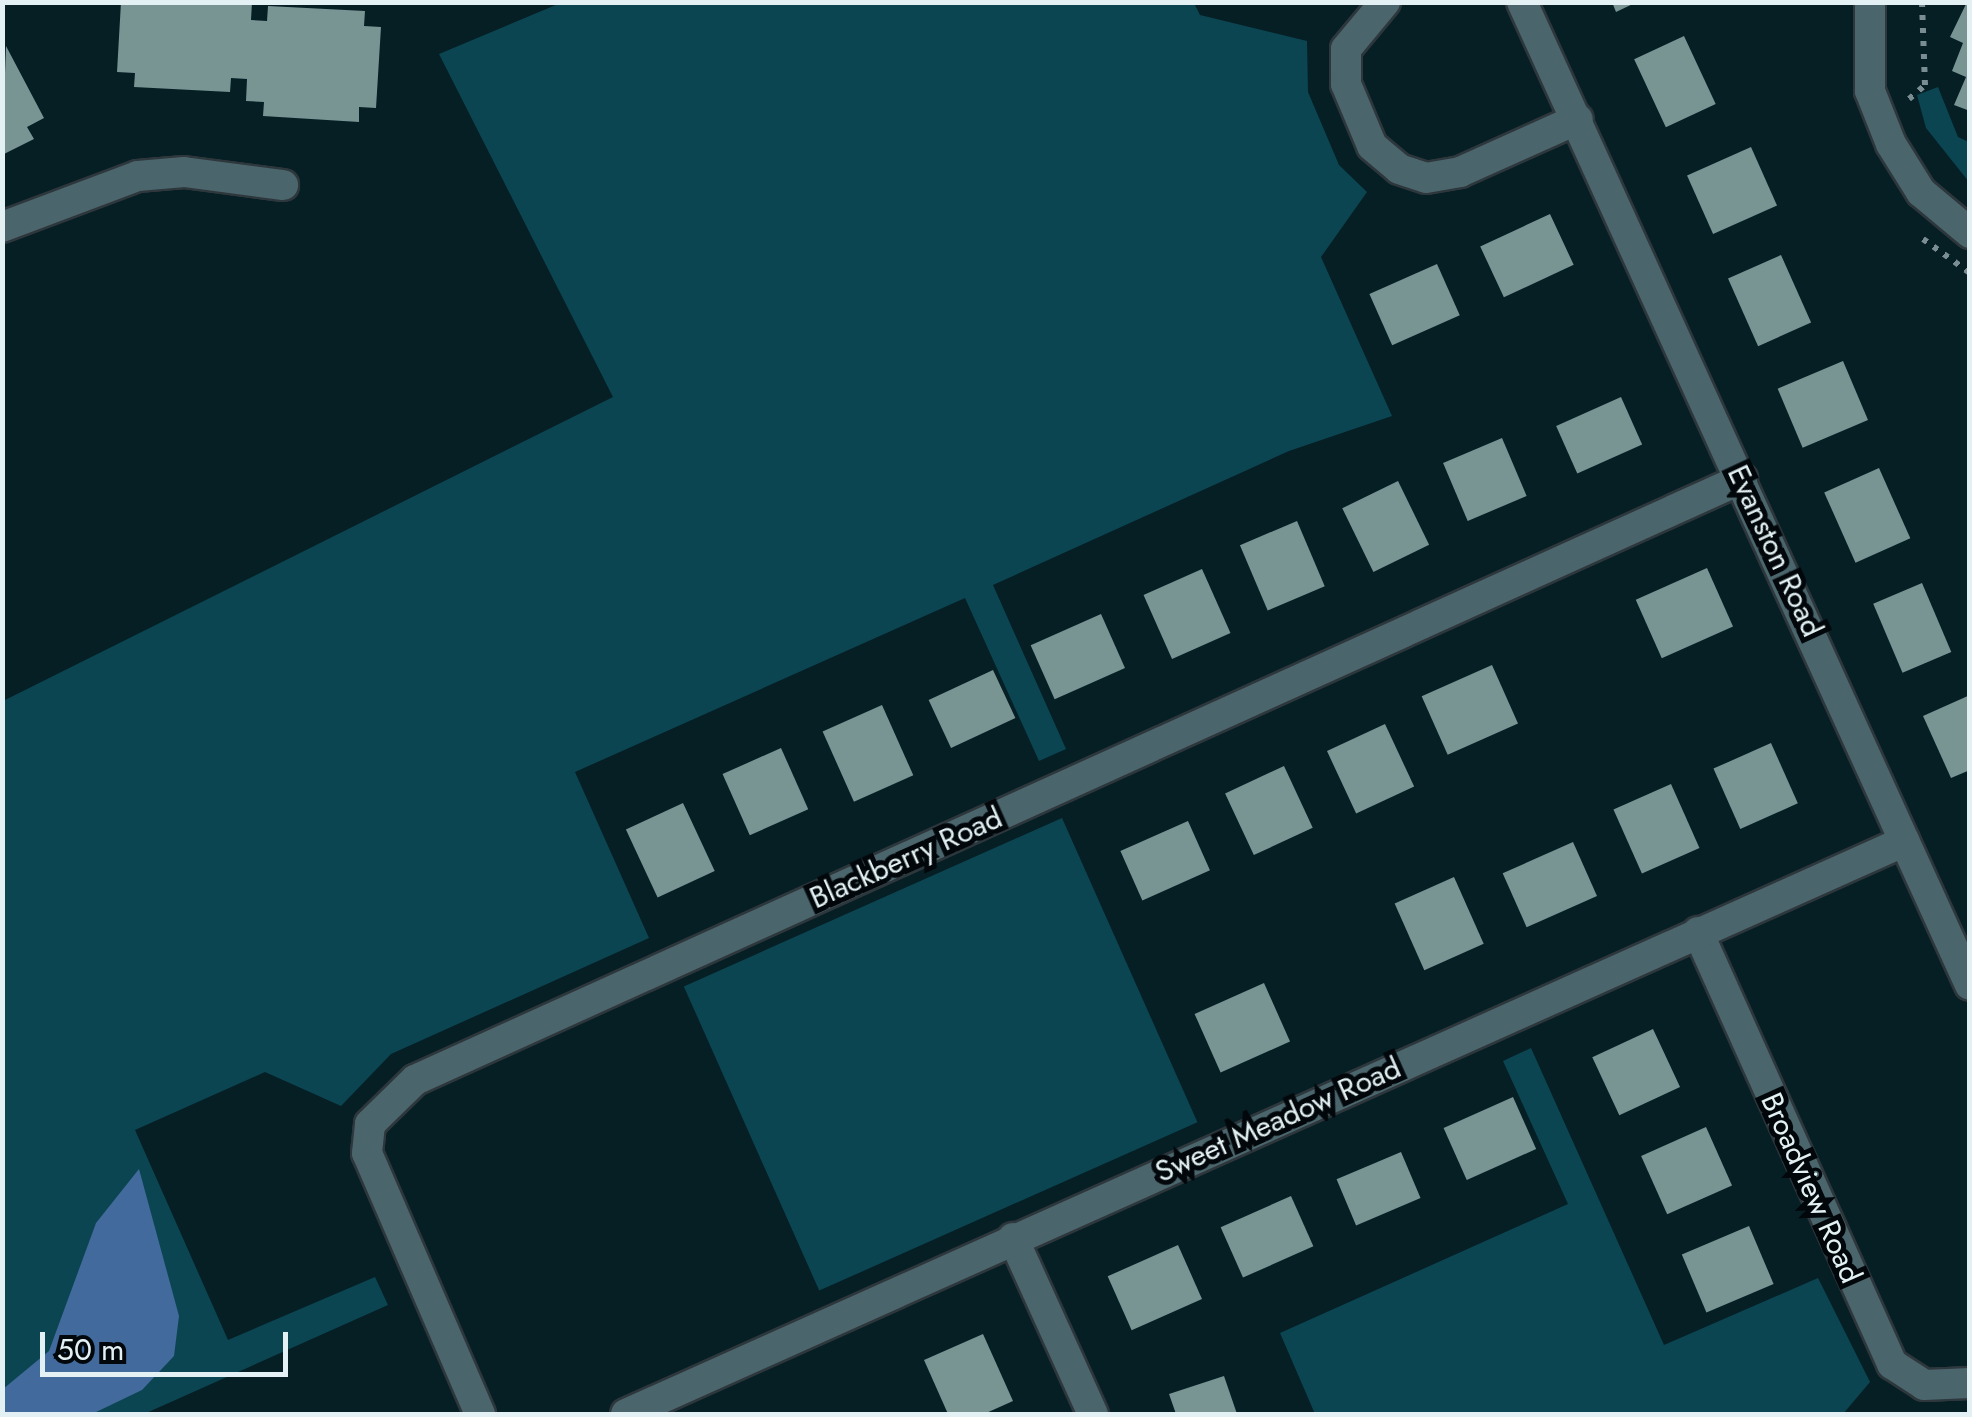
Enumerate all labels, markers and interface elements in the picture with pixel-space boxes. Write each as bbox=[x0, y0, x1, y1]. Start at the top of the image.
street label: Evanston Road bbox=[1720, 460, 1830, 642]
street label: Blackberry Road bbox=[804, 800, 1008, 916]
street label: Sweet Meadow Road bbox=[1150, 1050, 1406, 1190]
street label: Broadview Road bbox=[1753, 1087, 1869, 1289]
scale bar bbox=[45, 1312, 292, 1374]
text: 50 m bbox=[57, 1328, 124, 1371]

